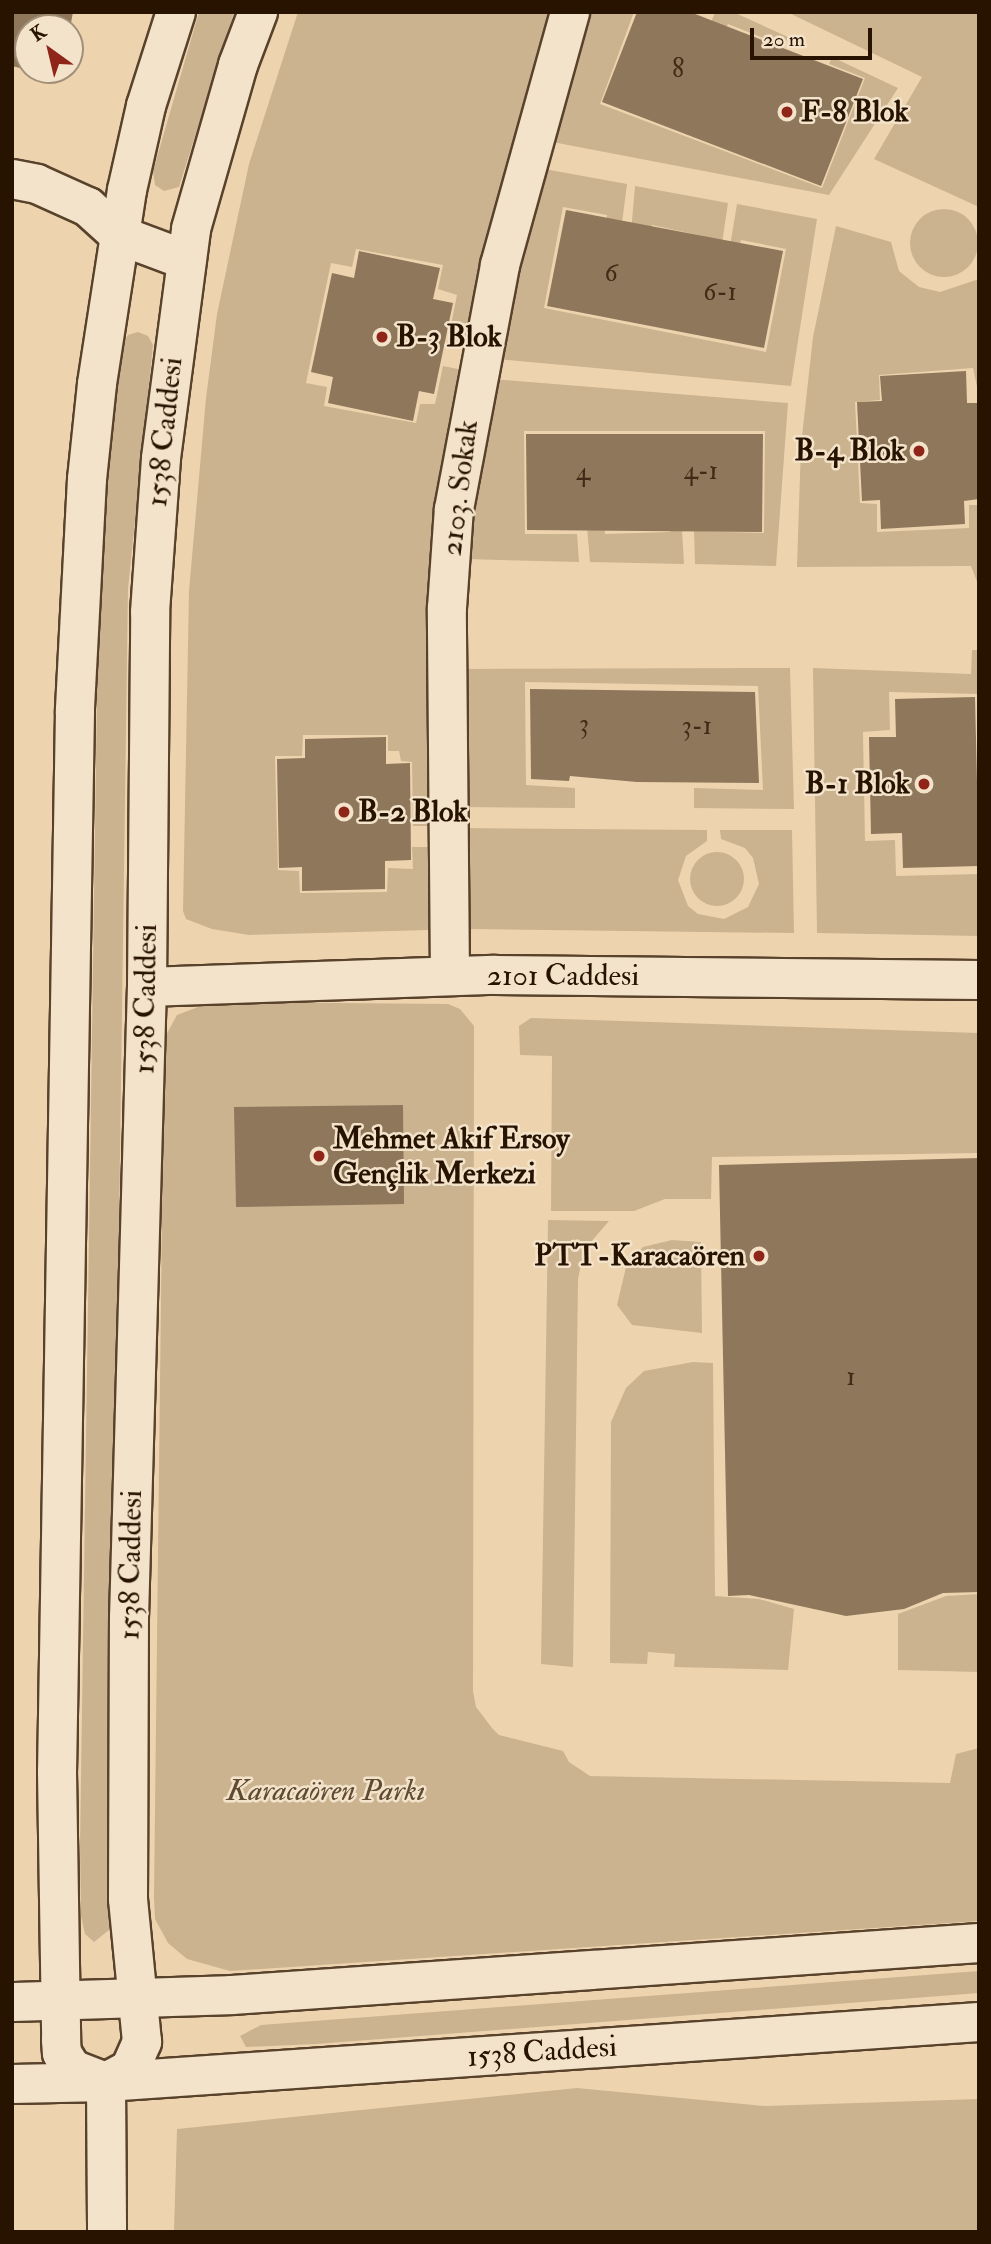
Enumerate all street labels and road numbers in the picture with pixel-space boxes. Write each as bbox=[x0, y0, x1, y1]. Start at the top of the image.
street label: 1538 Caddesi bbox=[139, 355, 191, 509]
street label: 2103. Sokak bbox=[434, 418, 486, 558]
street label: 1538 Caddesi bbox=[127, 924, 165, 1074]
street label: 2101 Caddesi bbox=[487, 958, 639, 994]
street label: 1538 Caddesi bbox=[112, 1490, 150, 1640]
street label: 1538 Caddesi bbox=[466, 2029, 618, 2075]

